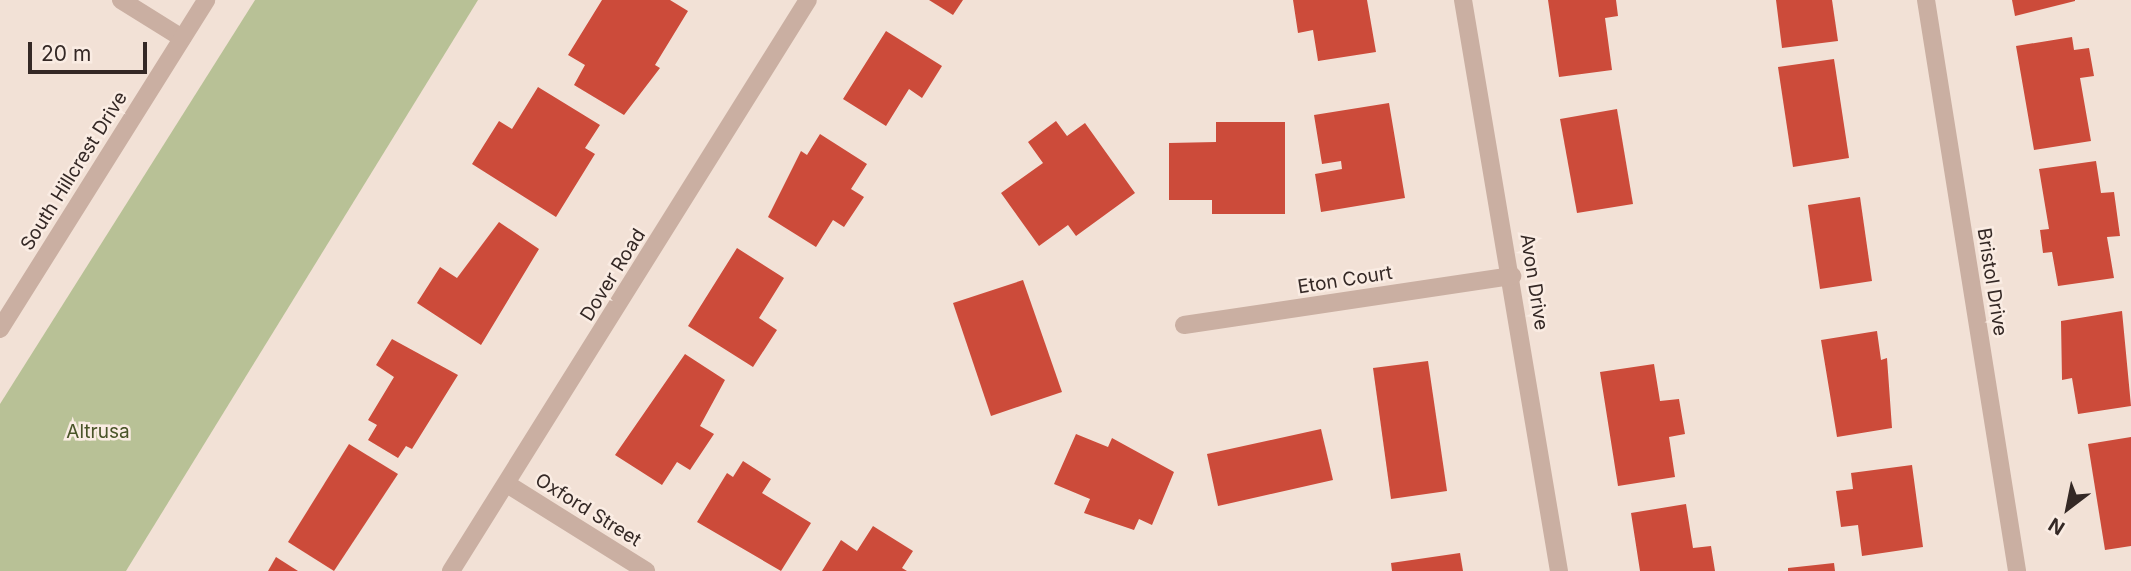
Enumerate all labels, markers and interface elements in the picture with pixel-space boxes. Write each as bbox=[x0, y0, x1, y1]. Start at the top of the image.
scale bar bbox=[32, 28, 150, 72]
text: 20 m bbox=[41, 41, 91, 66]
street label: South Hillcrest Drive bbox=[16, 87, 132, 255]
street label: Dover Road bbox=[576, 225, 650, 325]
street label: Bristol Drive bbox=[1972, 226, 2012, 338]
street label: Avon Drive bbox=[1515, 232, 1553, 332]
street label: Eton Court bbox=[1296, 261, 1394, 299]
park label: Altrusa bbox=[66, 421, 130, 443]
street label: Oxford Street bbox=[531, 468, 645, 552]
north arrow bbox=[2033, 473, 2103, 543]
text: N bbox=[2044, 513, 2069, 540]

